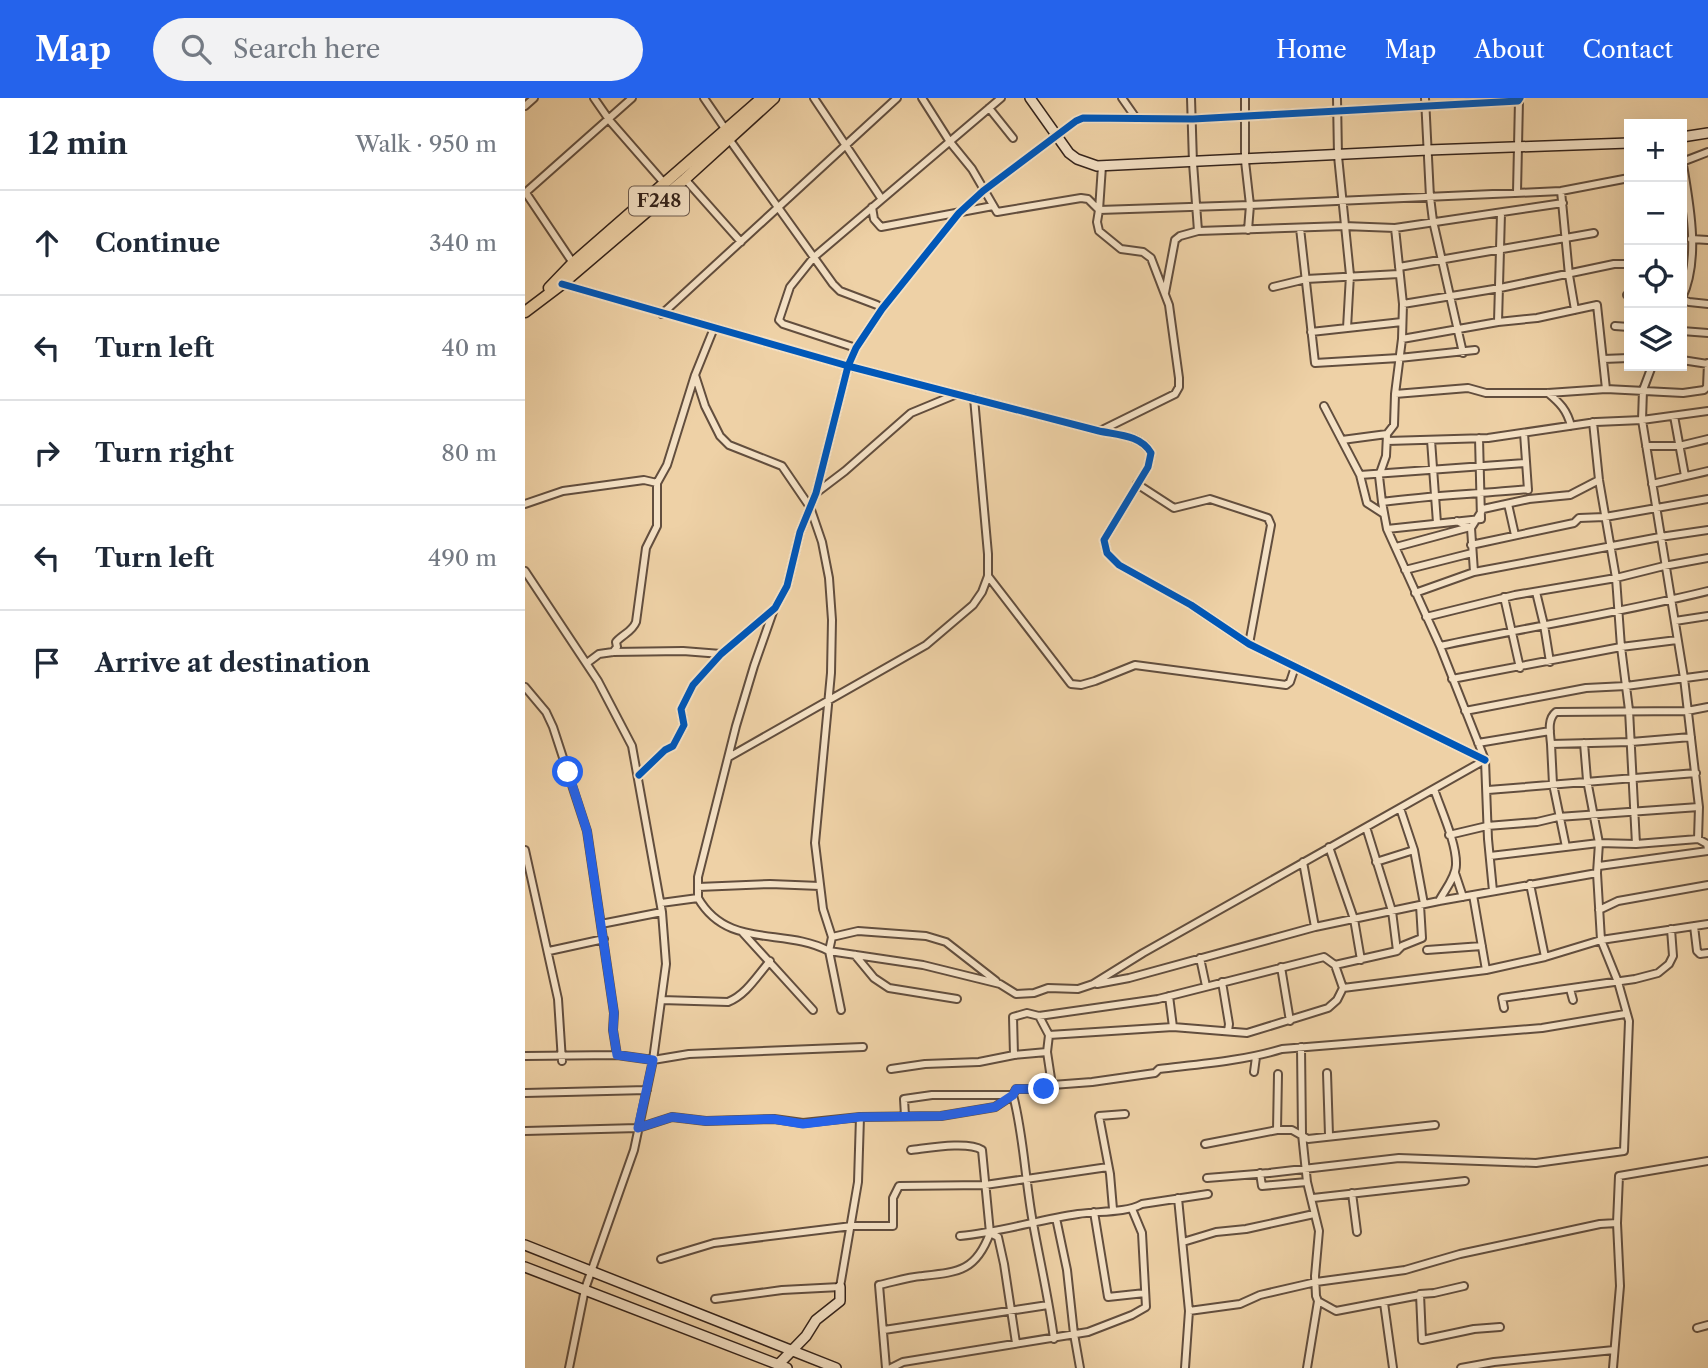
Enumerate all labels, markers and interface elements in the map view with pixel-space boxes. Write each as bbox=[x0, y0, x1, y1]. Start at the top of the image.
search box bbox=[153, 18, 643, 81]
text: Map bbox=[35, 29, 111, 70]
icon: search bbox=[177, 30, 215, 68]
text: Search here bbox=[233, 33, 380, 65]
text: Home bbox=[1276, 35, 1347, 64]
text: Map bbox=[1385, 35, 1436, 64]
text: About bbox=[1474, 35, 1545, 64]
text: Contact bbox=[1583, 35, 1673, 64]
map controls bbox=[1624, 119, 1687, 371]
button: + bbox=[1624, 119, 1687, 182]
text: 12 min bbox=[28, 125, 128, 162]
text: Walk · 950 m bbox=[355, 130, 497, 158]
button: − bbox=[1624, 182, 1687, 245]
road number: F248 bbox=[629, 186, 689, 216]
icon: ahead bbox=[28, 224, 66, 262]
text: Continue bbox=[95, 227, 220, 259]
text: 340 m bbox=[429, 229, 497, 257]
button: locate bbox=[1624, 245, 1687, 308]
button: layers bbox=[1624, 308, 1687, 371]
icon: left bbox=[28, 329, 66, 367]
text: Turn left bbox=[95, 332, 214, 364]
text: 40 m bbox=[442, 334, 497, 362]
icon: right bbox=[28, 434, 66, 472]
text: Turn right bbox=[95, 437, 234, 469]
text: 80 m bbox=[441, 439, 497, 467]
icon: left bbox=[28, 539, 66, 577]
text: Turn left bbox=[95, 542, 214, 574]
text: 490 m bbox=[428, 544, 497, 572]
icon: arrive bbox=[28, 644, 66, 682]
text: Arrive at destination bbox=[95, 647, 370, 679]
route start bbox=[552, 756, 583, 787]
route end bbox=[1028, 1073, 1059, 1104]

